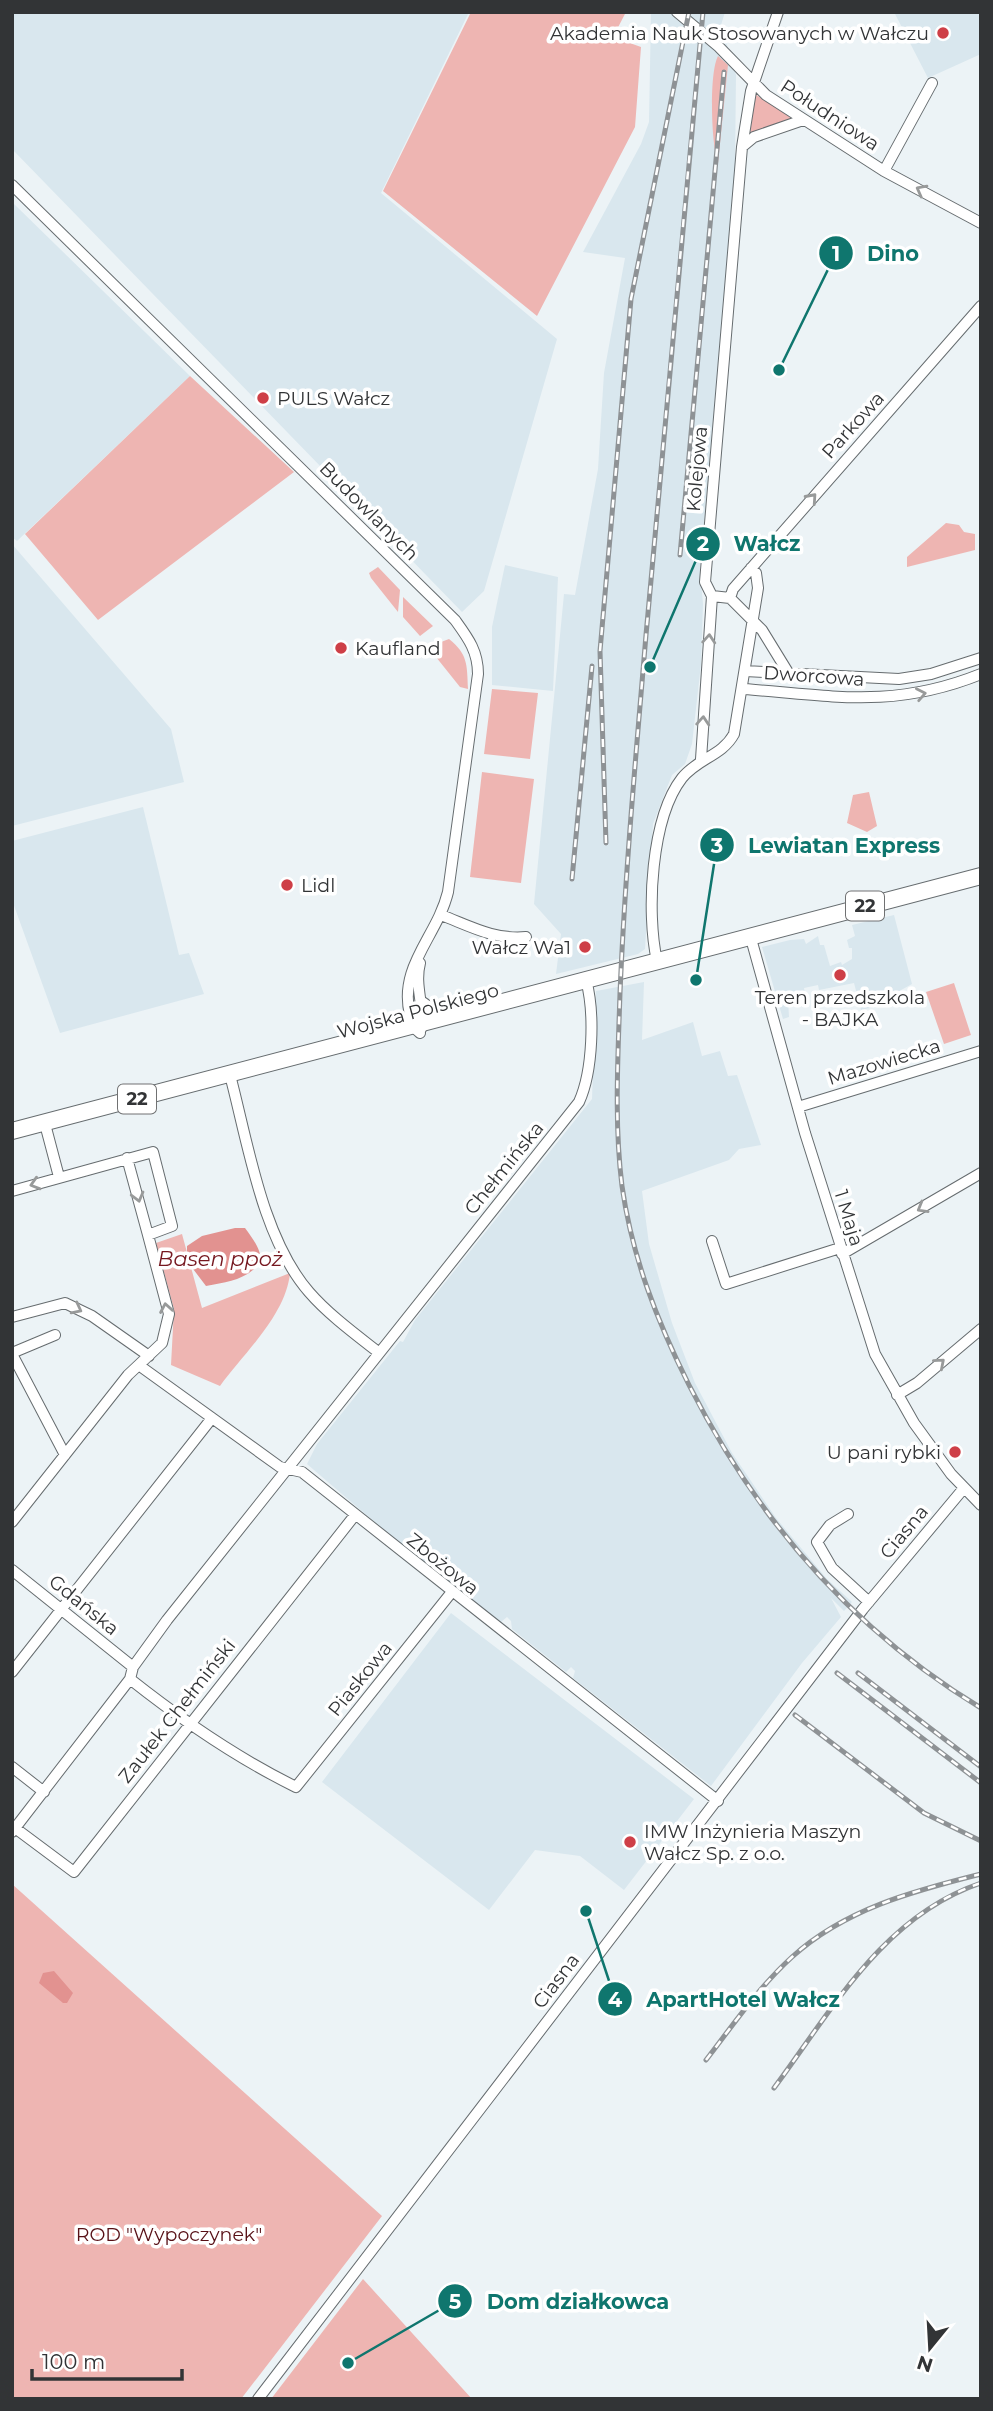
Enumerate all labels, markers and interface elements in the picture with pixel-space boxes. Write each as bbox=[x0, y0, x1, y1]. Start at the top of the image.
place label: Akademia Nauk Stosowanych w Wałczu bbox=[550, 22, 929, 45]
marker: Akademia Nauk Stosowanych w Wałczu bbox=[935, 25, 951, 41]
street label: Południowa bbox=[776, 74, 884, 156]
one-way arrow bbox=[916, 185, 928, 198]
callout: Dino bbox=[818, 232, 933, 274]
text: 1 bbox=[832, 241, 840, 266]
text: Dino bbox=[867, 241, 919, 266]
place label: PULS Wałcz bbox=[277, 387, 390, 410]
street label: Parkowa bbox=[817, 387, 889, 463]
marker: PULS Wałcz bbox=[255, 390, 271, 406]
street label: Kolejowa bbox=[682, 425, 712, 513]
street label: Budowlanych bbox=[315, 457, 423, 565]
one-way arrow bbox=[804, 493, 816, 506]
callout: Wałcz bbox=[685, 523, 815, 565]
text: 2 bbox=[697, 531, 709, 556]
text: Wałcz bbox=[734, 531, 800, 556]
one-way arrow bbox=[701, 633, 716, 644]
place label: Kaufland bbox=[355, 637, 441, 660]
marker: Kaufland bbox=[333, 640, 349, 656]
street label: Dworcowa bbox=[763, 661, 865, 691]
one-way arrow bbox=[915, 687, 927, 702]
one-way arrow bbox=[696, 715, 711, 726]
callout: Lewiatan Express bbox=[699, 824, 954, 866]
text: 3 bbox=[710, 833, 723, 858]
text: Lewiatan Express bbox=[748, 833, 940, 858]
place label: Lidl bbox=[301, 874, 335, 897]
marker: Lidl bbox=[279, 877, 295, 893]
road number: 22 bbox=[846, 891, 884, 920]
place label: Wałcz Wa1 bbox=[471, 936, 571, 959]
marker: Wałcz Wa1 bbox=[577, 939, 593, 955]
marker: Teren przedszkola - BAJKA bbox=[832, 967, 848, 983]
street label: Wojska Polskiego bbox=[335, 978, 501, 1044]
place label: Teren przedszkola - BAJKA bbox=[755, 986, 925, 1031]
street label: Mazowiecka bbox=[825, 1034, 943, 1090]
road number: 22 bbox=[118, 1084, 156, 1114]
street label: Chełmińska bbox=[460, 1117, 548, 1219]
one-way arrow bbox=[30, 1175, 42, 1190]
street label: 1 Maja bbox=[830, 1187, 868, 1249]
one-way arrow bbox=[129, 1190, 144, 1202]
one-way arrow bbox=[916, 1200, 929, 1213]
water label: Basen ppoż bbox=[158, 1246, 283, 1271]
one-way arrow bbox=[70, 1301, 82, 1315]
one-way arrow bbox=[159, 1302, 174, 1314]
one-way arrow bbox=[932, 1359, 945, 1371]
place label: U pani rybki bbox=[827, 1441, 941, 1464]
marker: U pani rybki bbox=[947, 1444, 963, 1460]
street label: Ciasna bbox=[875, 1500, 933, 1564]
street label: Zbożowa bbox=[402, 1528, 484, 1600]
street label: Gdańska bbox=[44, 1570, 124, 1640]
street label: Zaułek Chełmiński bbox=[114, 1634, 240, 1788]
street label: Piaskowa bbox=[323, 1637, 397, 1721]
place label: IMW Inżynieria Maszyn Wałcz Sp. z o.o. bbox=[644, 1820, 861, 1865]
marker: IMW Inżynieria Maszyn Wałcz Sp. z o.o. bbox=[622, 1834, 638, 1850]
street label: Ciasna bbox=[528, 1949, 584, 2013]
callout: ApartHotel Wałcz bbox=[597, 1978, 854, 2020]
text: 4 bbox=[608, 1987, 623, 2012]
text: ApartHotel Wałcz bbox=[645, 1987, 840, 2012]
park label: ROD "Wypoczynek" bbox=[76, 2223, 262, 2246]
callout: Dom działkowca bbox=[438, 2280, 684, 2322]
text: 5 bbox=[449, 2289, 461, 2314]
text: Dom działkowca bbox=[487, 2289, 669, 2314]
north arrow bbox=[895, 2313, 965, 2383]
scale bar bbox=[32, 2338, 182, 2382]
text: 100 m bbox=[42, 2349, 105, 2374]
text: N bbox=[914, 2350, 936, 2377]

